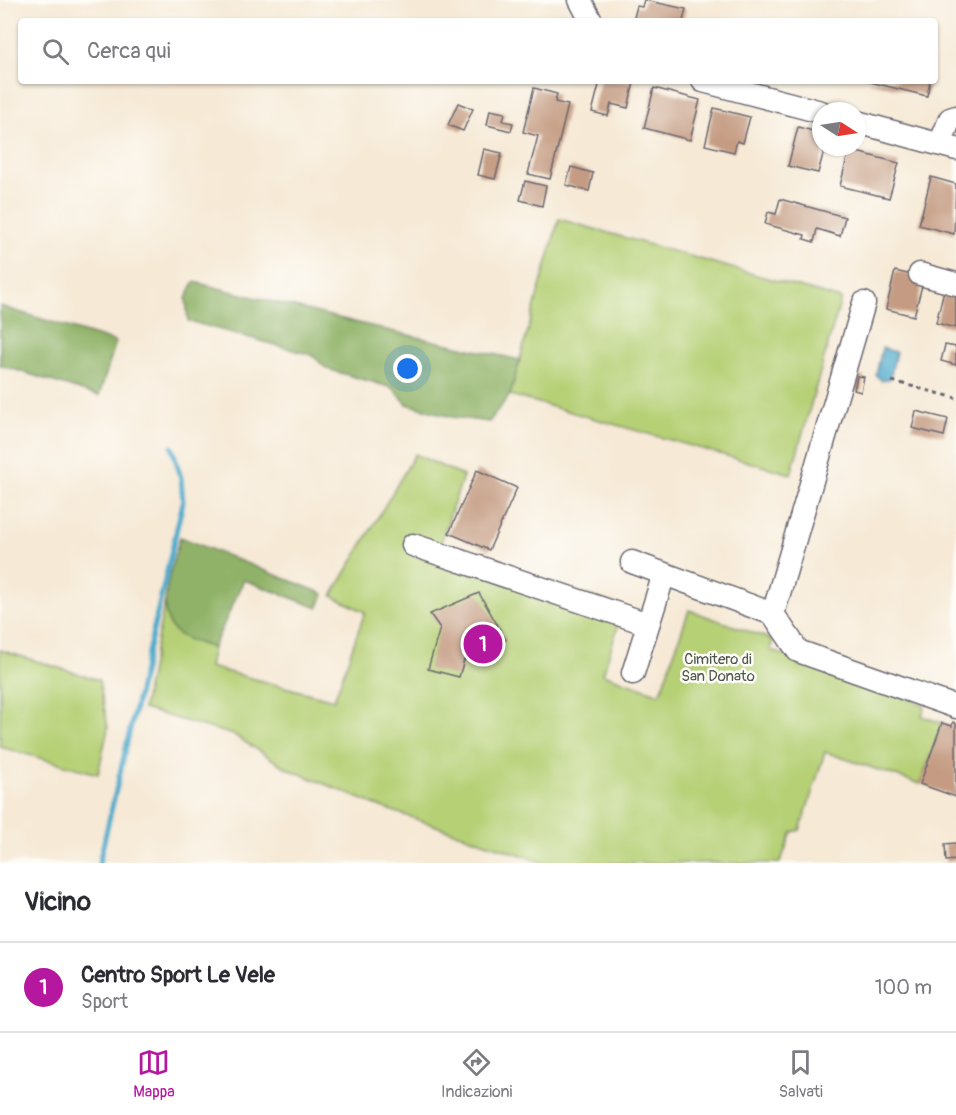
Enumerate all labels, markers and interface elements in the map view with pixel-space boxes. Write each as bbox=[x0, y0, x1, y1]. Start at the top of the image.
search box bbox=[18, 18, 938, 84]
icon: search bbox=[39, 35, 72, 68]
text: Cerca qui bbox=[87, 37, 171, 65]
north arrow bbox=[812, 102, 866, 156]
your location bbox=[393, 354, 422, 383]
pin: 1 bbox=[464, 622, 502, 666]
park label: Cimitero di San Donato bbox=[681, 650, 755, 686]
text: Vicino bbox=[24, 886, 91, 918]
text: Centro Sport Le Vele bbox=[81, 961, 275, 989]
text: 1 bbox=[40, 975, 47, 1000]
text: 100 m bbox=[875, 975, 932, 1000]
text: Sport bbox=[81, 989, 128, 1014]
tab: Mappa bbox=[133, 1046, 175, 1102]
tab: Indicazioni bbox=[441, 1046, 512, 1102]
tab: Salvati bbox=[779, 1046, 823, 1102]

